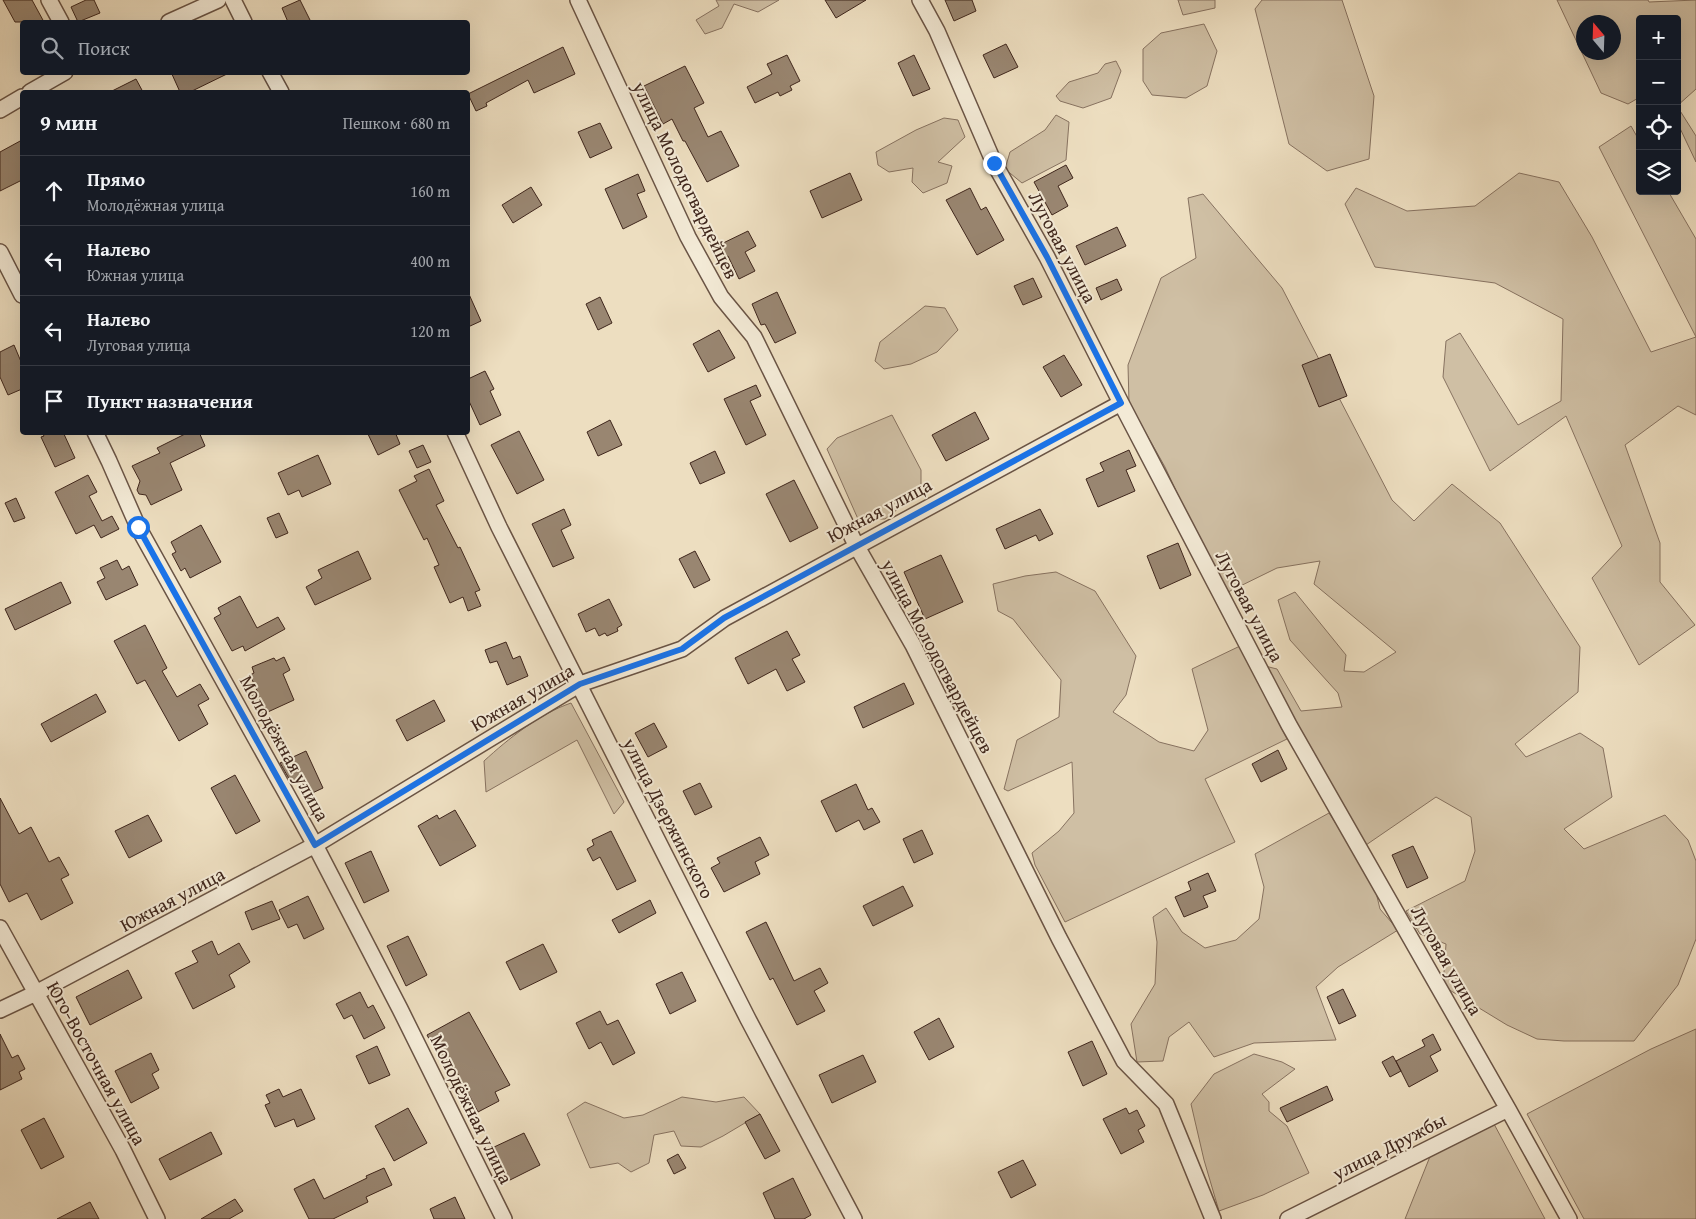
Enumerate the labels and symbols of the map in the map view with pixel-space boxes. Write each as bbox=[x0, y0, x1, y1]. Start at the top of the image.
north arrow bbox=[1576, 15, 1621, 60]
street label: улица Молодогвардейцев bbox=[626, 76, 746, 283]
route end bbox=[983, 152, 1006, 175]
street label: Луговая улица bbox=[1022, 186, 1104, 308]
street label: Южная улица bbox=[822, 471, 936, 549]
route start bbox=[127, 516, 150, 539]
street label: Луговая улица bbox=[1209, 545, 1291, 667]
street label: улица Молодогвардейцев bbox=[874, 553, 1001, 758]
street label: Южная улица bbox=[465, 656, 579, 738]
street label: Молодёжная улица bbox=[233, 670, 337, 826]
street label: улица Дзержинского bbox=[616, 732, 722, 903]
street label: Южная улица bbox=[115, 860, 229, 938]
street label: Луговая улица bbox=[1404, 900, 1490, 1020]
street label: Юго-Восточная улица bbox=[40, 976, 154, 1150]
street label: Молодёжная улица bbox=[424, 1030, 520, 1188]
street label: улица Дружбы bbox=[1326, 1105, 1451, 1187]

